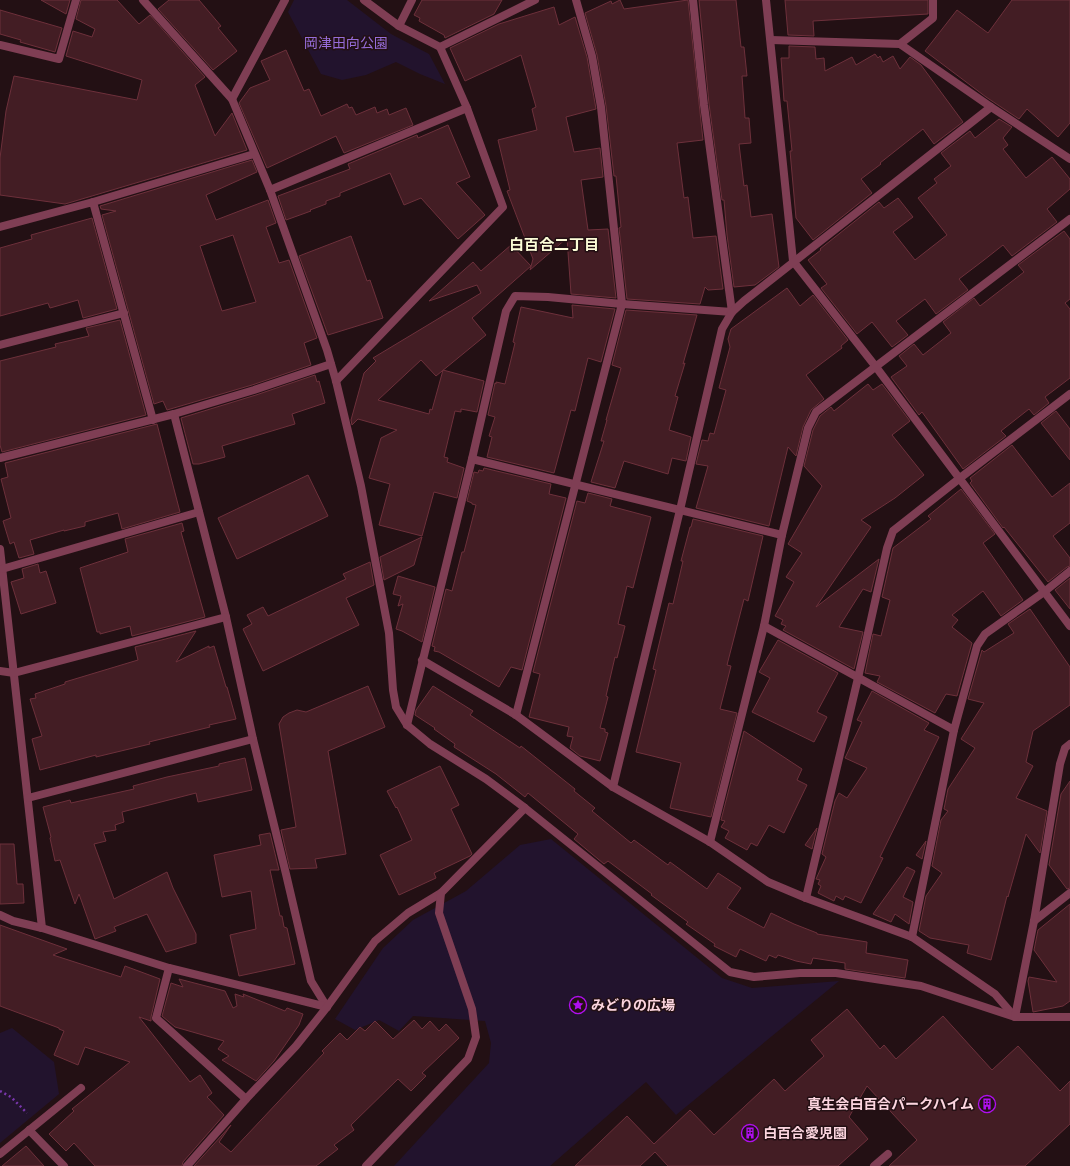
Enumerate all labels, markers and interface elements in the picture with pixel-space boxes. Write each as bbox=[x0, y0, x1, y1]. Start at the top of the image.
park label: 岡津田向公園 bbox=[304, 35, 388, 52]
district label: 白百合二丁目 bbox=[509, 236, 599, 254]
place icon: みどりの広場 bbox=[568, 995, 588, 1015]
place label: みどりの広場 bbox=[591, 997, 675, 1014]
building icon: 真生会白百合パークハイム bbox=[977, 1094, 997, 1114]
place label: 真生会白百合パークハイム bbox=[807, 1096, 974, 1113]
building icon: 白百合愛児園 bbox=[740, 1123, 760, 1143]
place label: 白百合愛児園 bbox=[763, 1125, 847, 1142]

